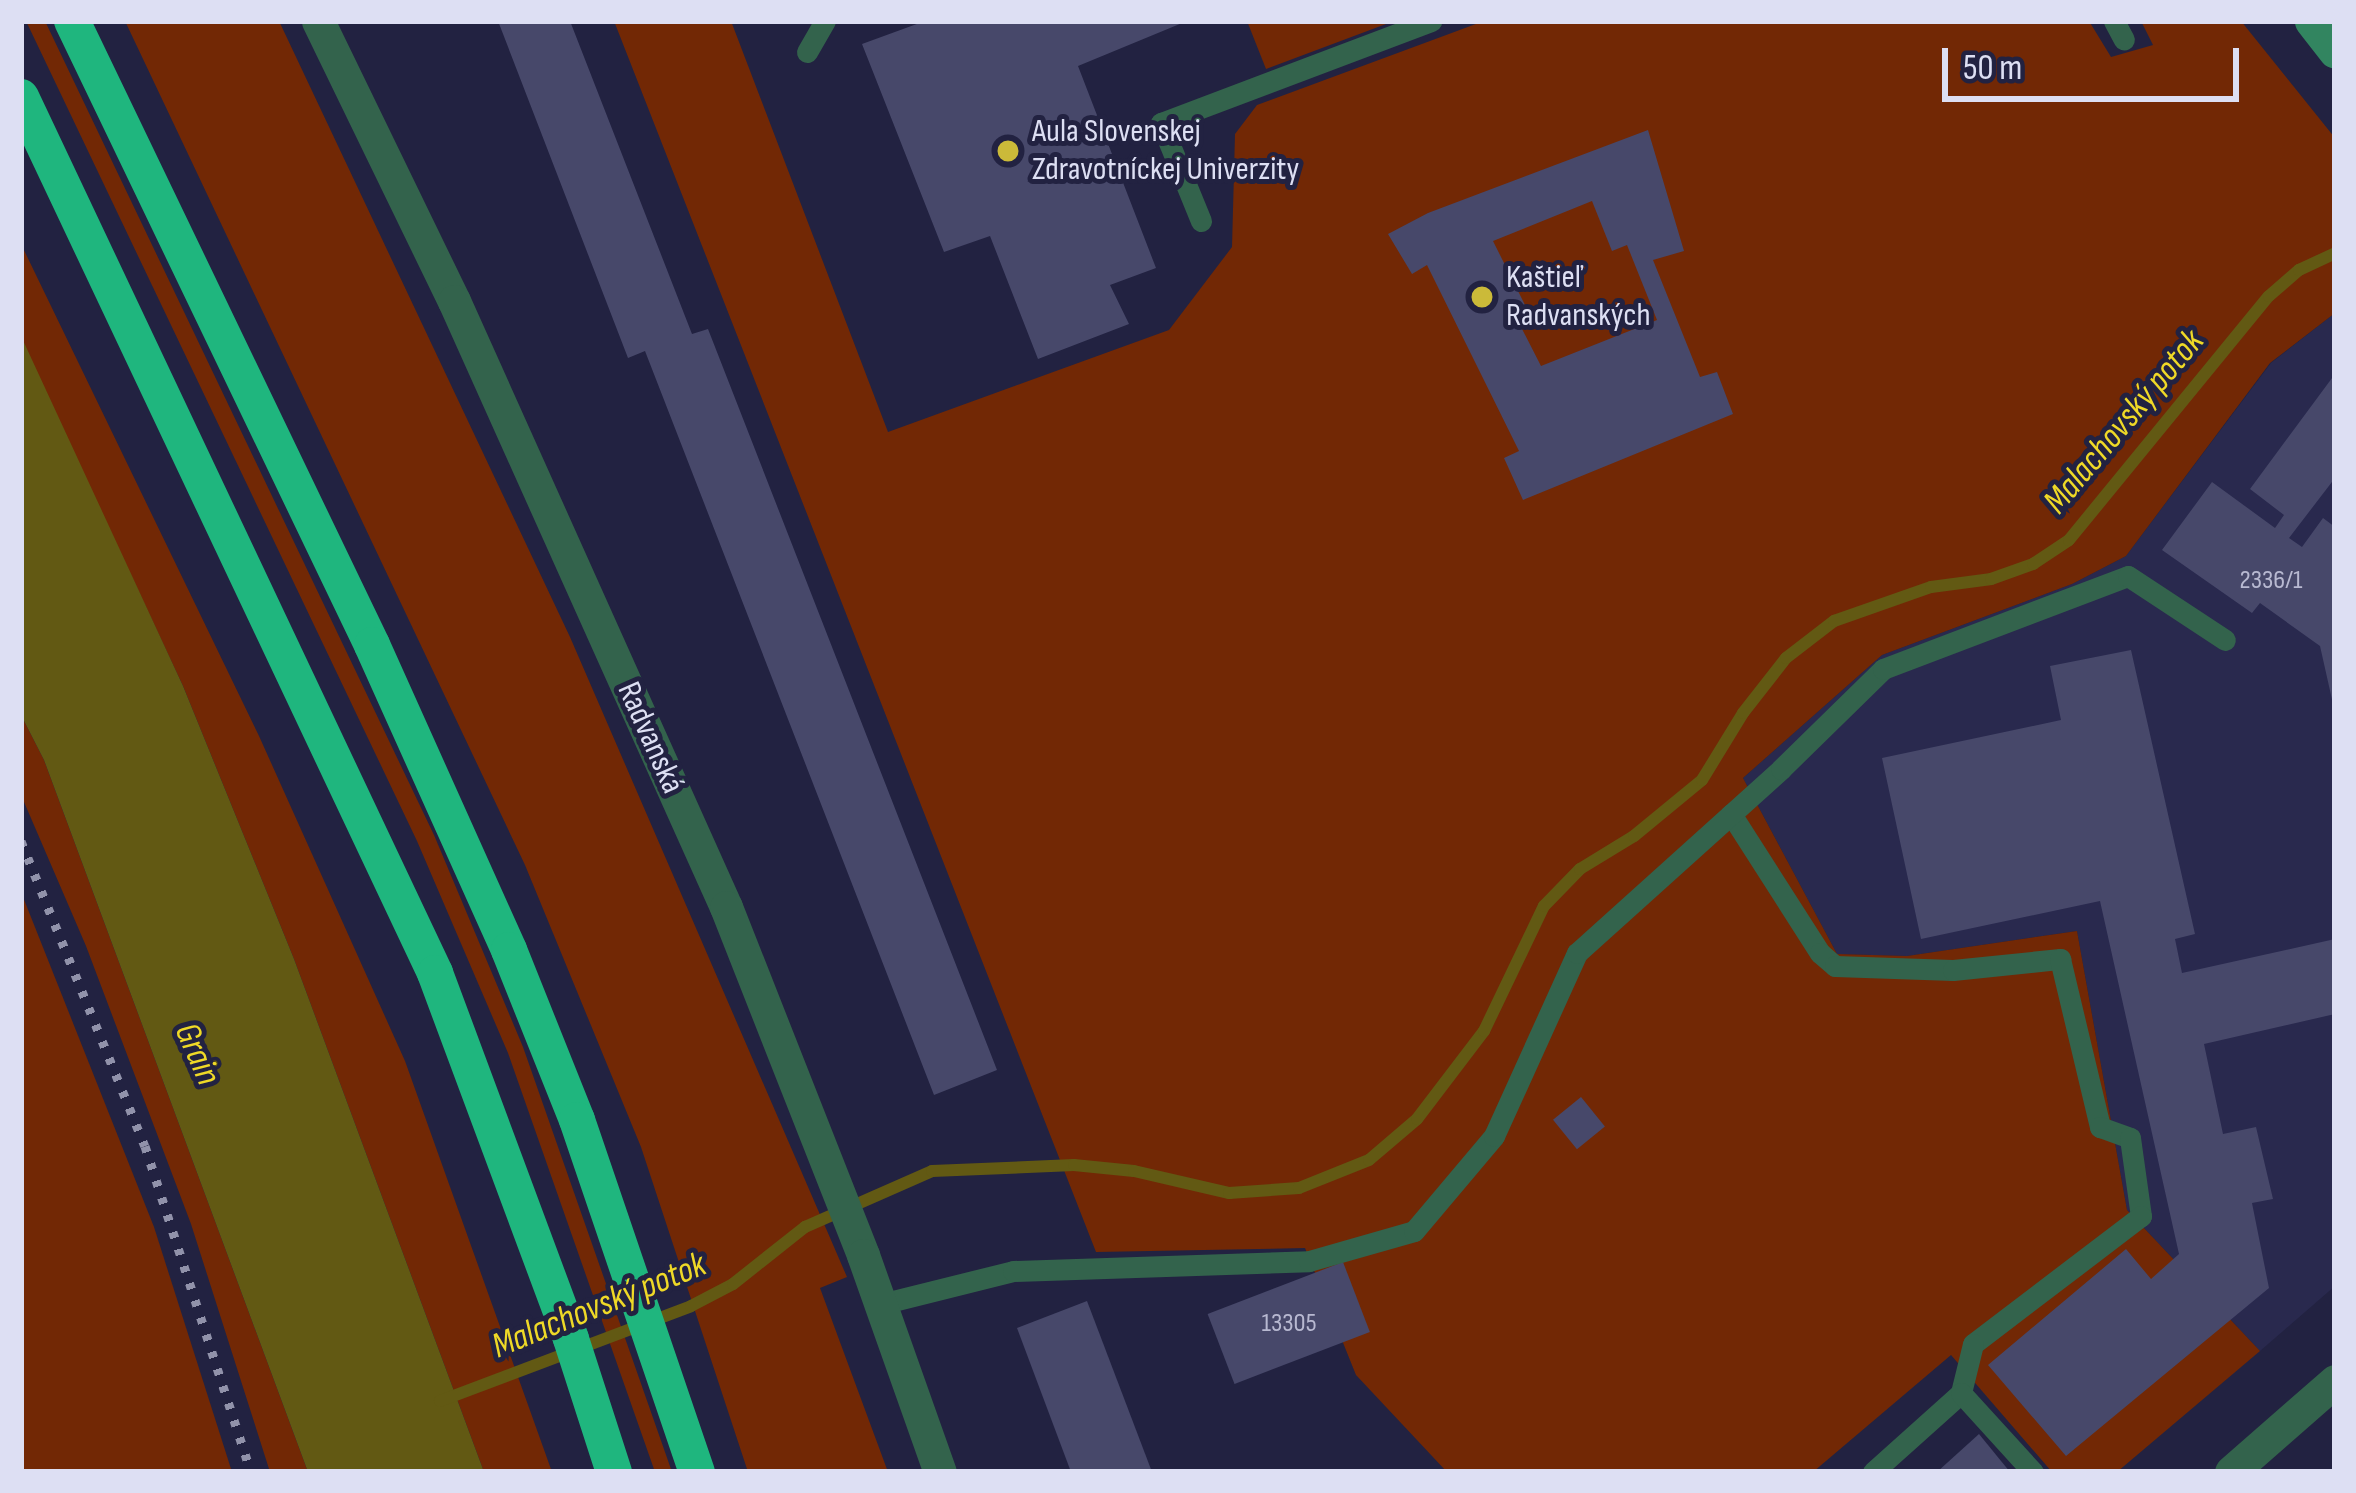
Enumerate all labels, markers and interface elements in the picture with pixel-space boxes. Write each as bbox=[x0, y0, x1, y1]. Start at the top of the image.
scale bar bbox=[1948, 24, 2245, 98]
text: 50 m bbox=[1963, 47, 2022, 90]
place label: Aula Slovenskej Zdravotníckej Univerzity bbox=[1032, 112, 1299, 190]
marker: Aula Slovenskej Zdravotníckej Univerzity bbox=[995, 138, 1021, 164]
place label: Kaštieľ Radvanských bbox=[1506, 258, 1651, 336]
marker: Kaštieľ Radvanských bbox=[1469, 284, 1495, 310]
water label: Malachovský potok bbox=[2035, 321, 2213, 523]
house number: 2336/1 bbox=[2240, 565, 2302, 597]
street label: Radvanská bbox=[608, 676, 692, 800]
water label: Grain bbox=[164, 1016, 230, 1092]
water label: Malachovský potok bbox=[486, 1243, 712, 1369]
house number: 13305 bbox=[1262, 1308, 1316, 1340]

